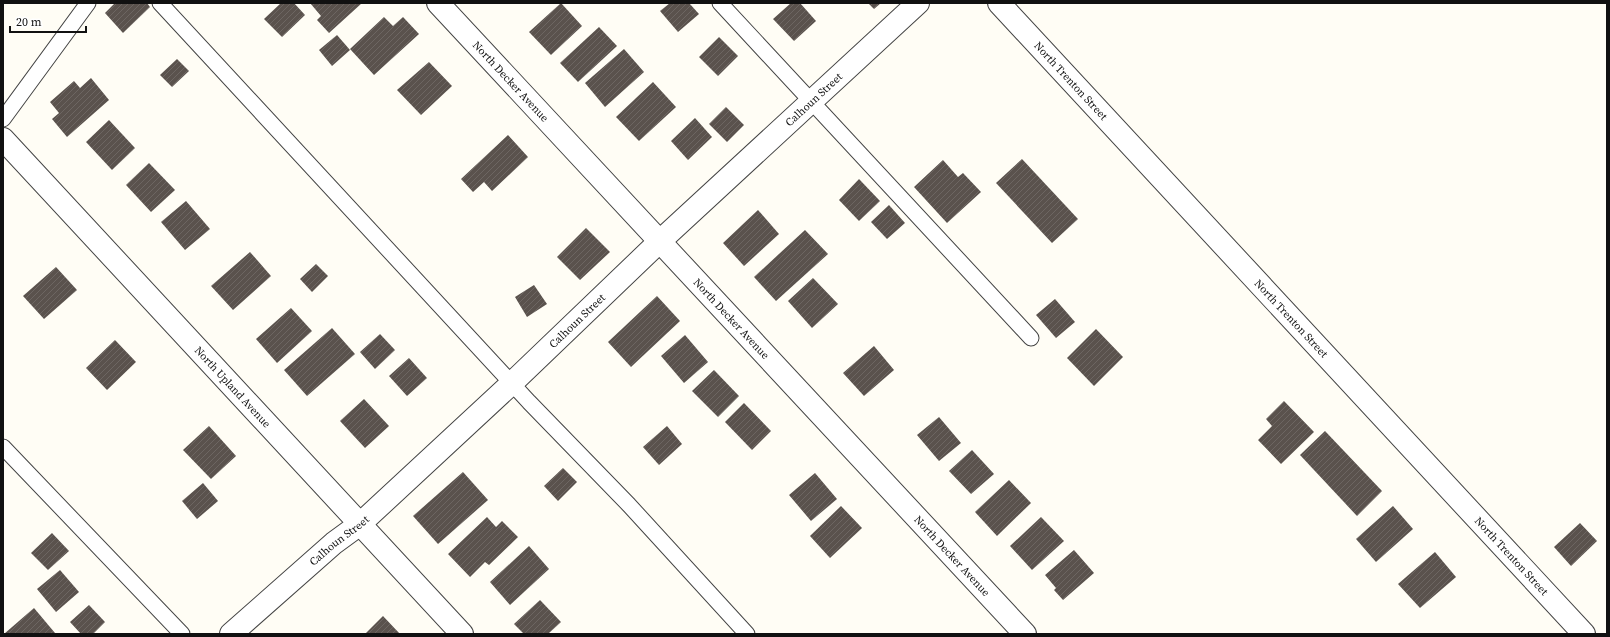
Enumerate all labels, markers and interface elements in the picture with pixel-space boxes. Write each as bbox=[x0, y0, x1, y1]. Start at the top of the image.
scale bar bbox=[10, 8, 86, 34]
text: 20 m bbox=[16, 14, 42, 30]
street label: North Decker Avenue bbox=[470, 38, 552, 125]
street label: North Trenton Street bbox=[1031, 38, 1111, 124]
street label: Calhoun Street bbox=[782, 69, 846, 129]
street label: North Decker Avenue bbox=[690, 275, 773, 362]
street label: North Trenton Street bbox=[1251, 276, 1332, 361]
street label: Calhoun Street bbox=[546, 290, 609, 351]
street label: North Upland Avenue bbox=[191, 343, 275, 431]
street label: Calhoun Street bbox=[306, 512, 372, 569]
street label: North Decker Avenue bbox=[911, 512, 994, 600]
street label: North Trenton Street bbox=[1471, 513, 1552, 599]

